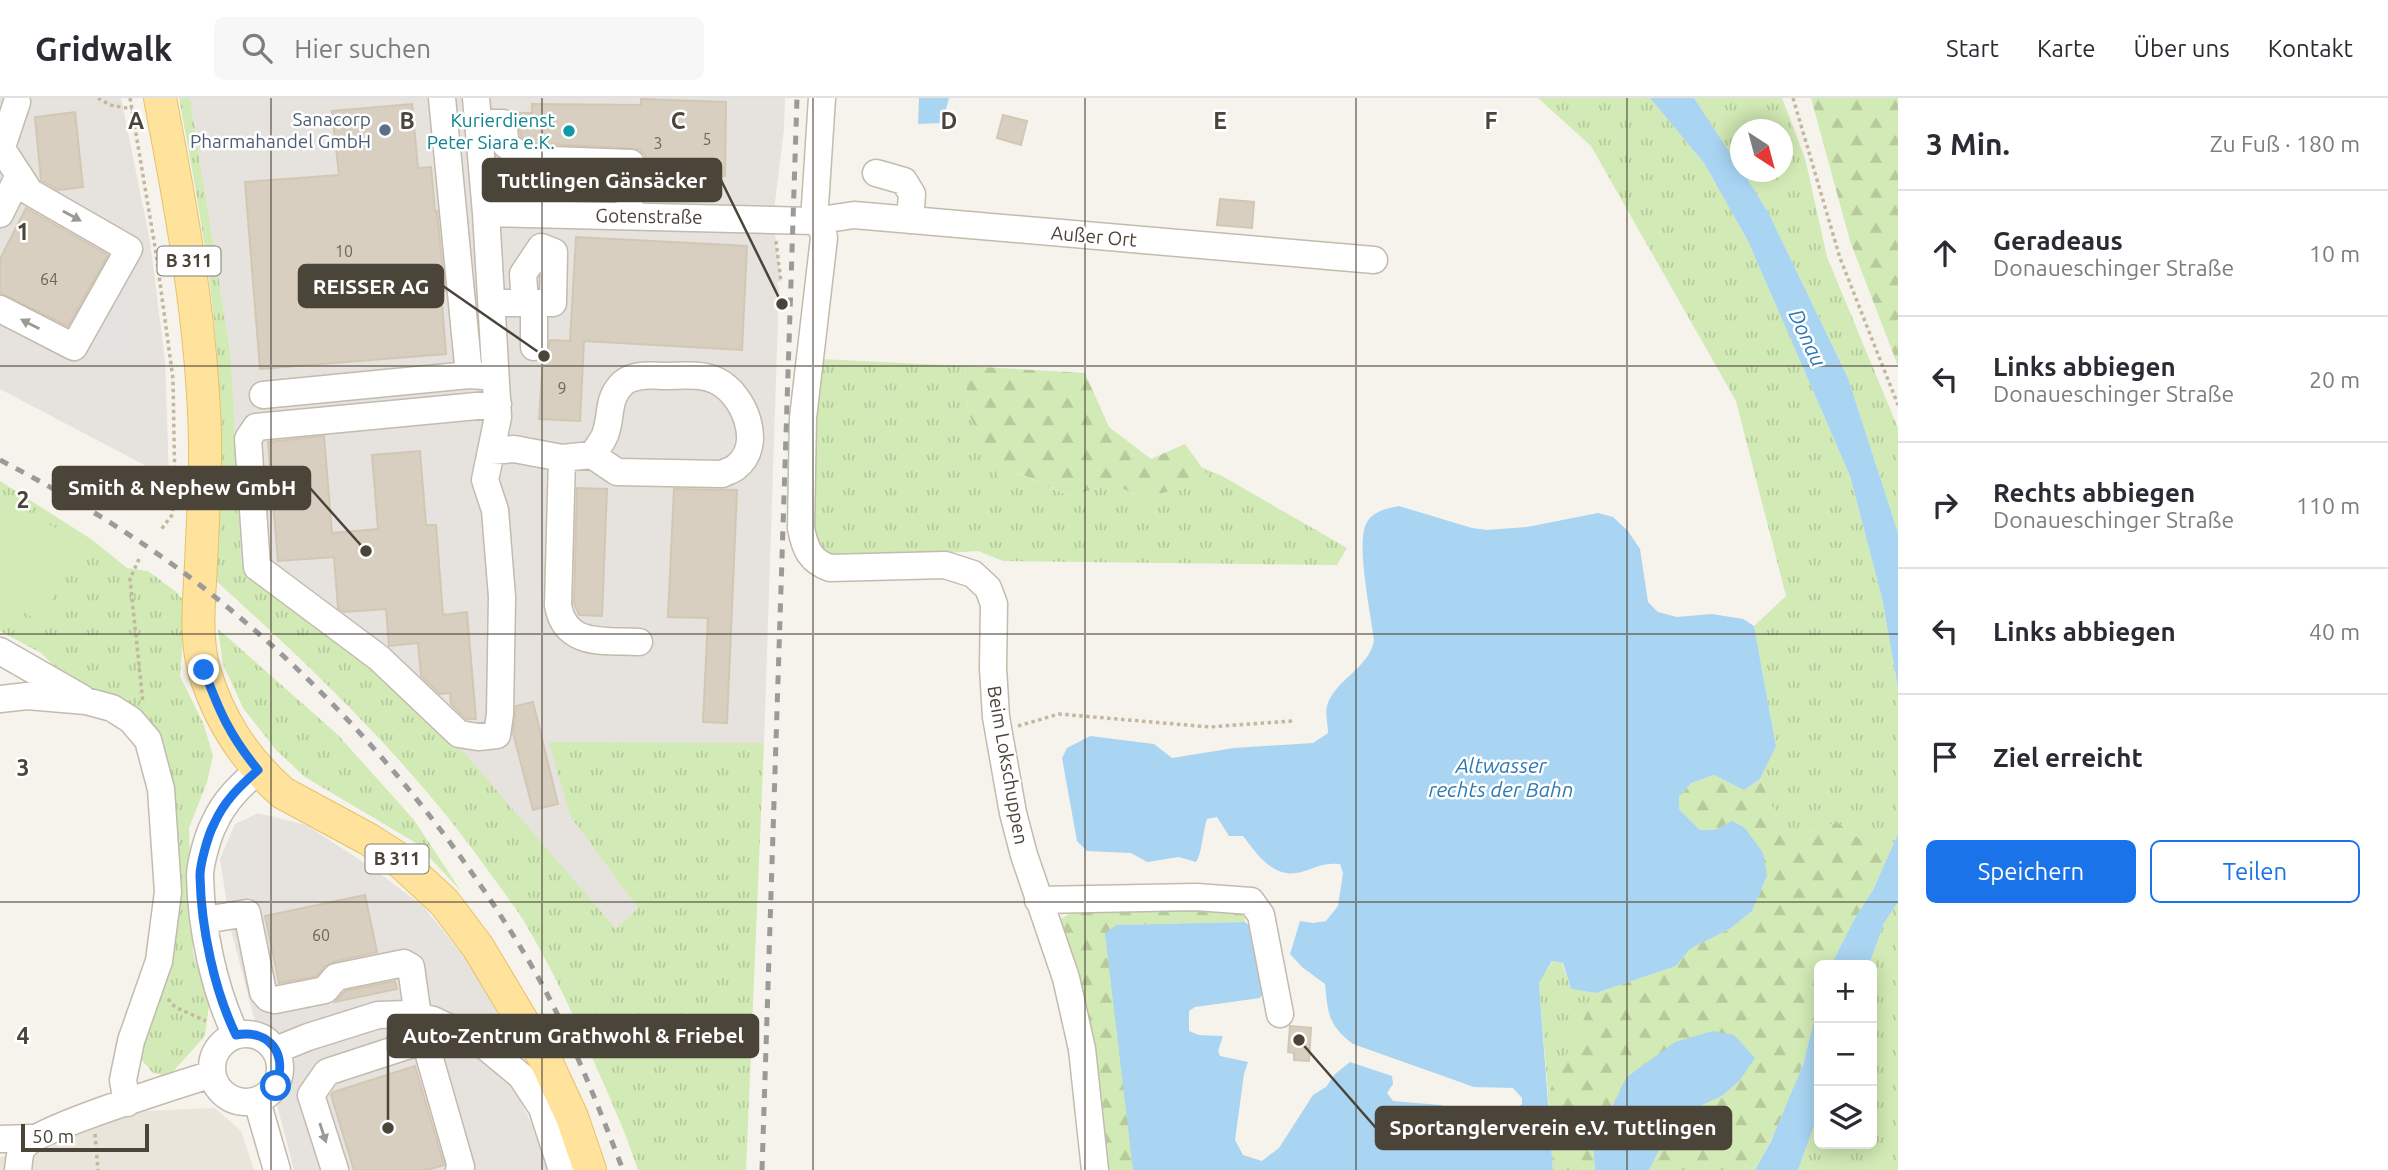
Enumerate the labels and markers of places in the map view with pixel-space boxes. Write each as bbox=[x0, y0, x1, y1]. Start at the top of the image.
place label: Sanacorp Pharmahandel GmbH bbox=[190, 108, 371, 152]
place label: Kurierdienst Peter Siara e.K. bbox=[427, 109, 556, 153]
marker: Sanacorp Pharmahandel GmbH bbox=[377, 122, 393, 138]
marker: Kurierdienst Peter Siara e.K. bbox=[561, 123, 577, 139]
callout: Tuttlingen Gänsäcker bbox=[483, 159, 721, 201]
callout: REISSER AG bbox=[299, 265, 443, 307]
callout: Smith & Nephew GmbH bbox=[53, 467, 310, 509]
callout: Auto-Zentrum Grathwohl & Friebel bbox=[388, 1015, 758, 1057]
callout: Sportanglerverein e.V. Tuttlingen bbox=[1376, 1107, 1731, 1149]

